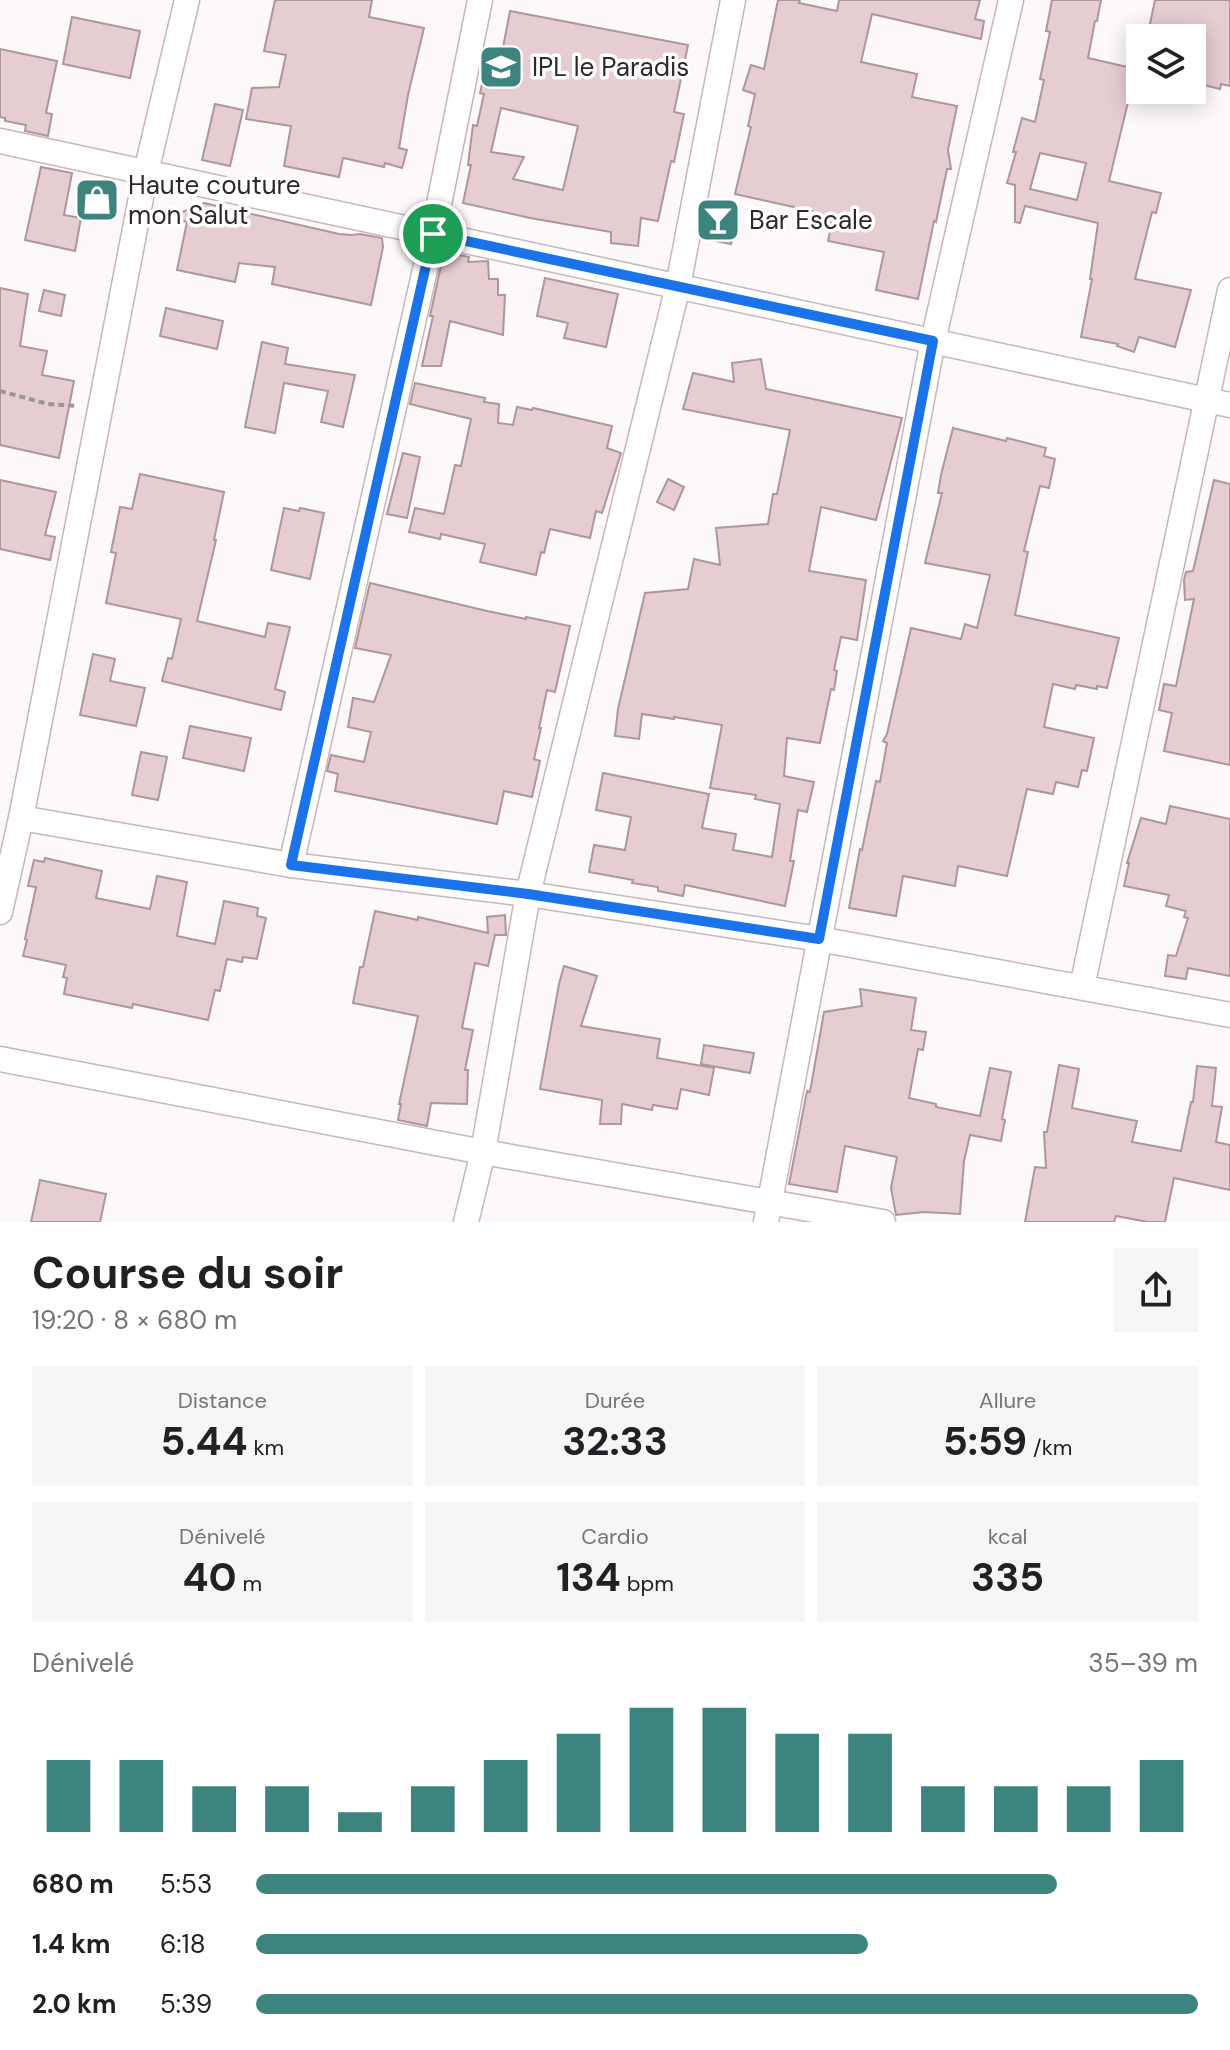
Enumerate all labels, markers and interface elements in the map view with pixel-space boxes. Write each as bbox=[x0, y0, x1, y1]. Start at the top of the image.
map controls bbox=[1126, 24, 1206, 104]
button: layers bbox=[1126, 24, 1206, 104]
school or university icon: IPL le Paradis bbox=[477, 43, 525, 91]
place label: IPL le Paradis bbox=[532, 50, 689, 84]
place label: Haute couture mon Salut bbox=[128, 168, 300, 232]
shop icon: Haute couture mon Salut bbox=[73, 176, 121, 224]
bar icon: Bar Escale bbox=[694, 196, 742, 244]
pin bbox=[399, 200, 467, 268]
place label: Bar Escale bbox=[749, 203, 873, 237]
icon: arrive bbox=[411, 212, 455, 256]
text: Course du soir bbox=[32, 1244, 343, 1302]
button: share bbox=[1114, 1248, 1198, 1332]
text: 19:20 · 8 × 680 m bbox=[32, 1303, 237, 1337]
text: Distance bbox=[178, 1386, 267, 1415]
text: Durée bbox=[585, 1386, 645, 1415]
text: Allure bbox=[979, 1386, 1036, 1415]
text: 5.44 bbox=[161, 1415, 248, 1467]
text: 32:33 bbox=[562, 1415, 668, 1467]
text: 5:59 bbox=[943, 1415, 1027, 1467]
text: km bbox=[248, 1433, 284, 1462]
text: /km bbox=[1027, 1433, 1072, 1462]
text: Dénivelé bbox=[179, 1522, 266, 1551]
text: Cardio bbox=[581, 1522, 649, 1551]
text: kcal bbox=[988, 1522, 1028, 1551]
text: 40 bbox=[183, 1551, 237, 1603]
text: 134 bbox=[556, 1551, 621, 1603]
text: 335 bbox=[971, 1551, 1044, 1603]
text: m bbox=[237, 1569, 262, 1598]
text: bpm bbox=[621, 1569, 674, 1598]
text: Dénivelé bbox=[32, 1646, 134, 1680]
text: 35–39 m bbox=[1088, 1646, 1198, 1680]
text: 680 m bbox=[32, 1867, 114, 1901]
text: 5:53 bbox=[160, 1867, 212, 1901]
text: 1.4 km bbox=[32, 1927, 111, 1961]
text: 6:18 bbox=[160, 1927, 206, 1961]
text: 2.0 km bbox=[32, 1987, 116, 2021]
text: 5:39 bbox=[160, 1987, 212, 2021]

